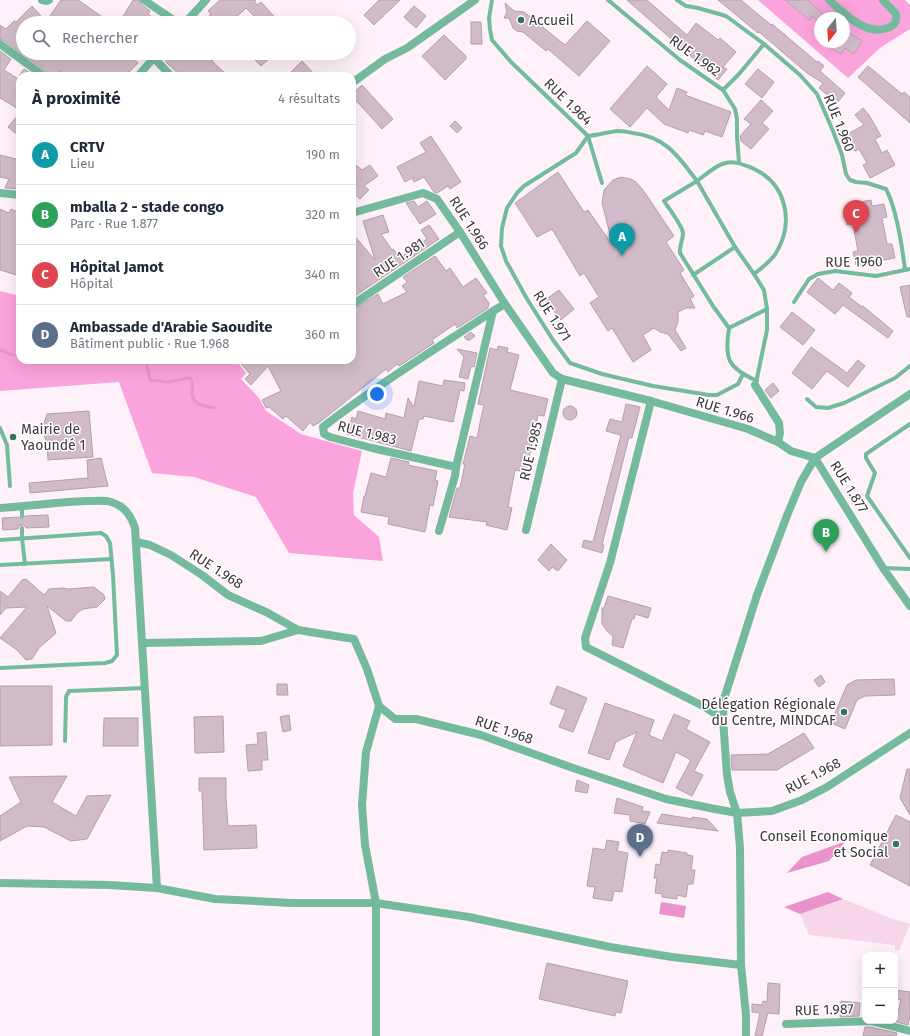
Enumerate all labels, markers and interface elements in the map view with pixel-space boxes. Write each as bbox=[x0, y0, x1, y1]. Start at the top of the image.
place label: Accueil bbox=[529, 12, 574, 29]
north arrow bbox=[814, 12, 850, 48]
marker: Accueil bbox=[516, 15, 526, 25]
search box bbox=[16, 16, 356, 60]
icon: search bbox=[30, 27, 52, 49]
text: Rechercher bbox=[62, 29, 138, 47]
street label: RUE 1.962 bbox=[666, 32, 724, 80]
street label: RUE 1.964 bbox=[540, 75, 596, 129]
text: À proximité bbox=[32, 88, 121, 109]
text: 4 résultats bbox=[278, 91, 340, 106]
street label: RUE 1.960 bbox=[820, 92, 858, 154]
text: CRTV bbox=[70, 138, 104, 156]
text: A bbox=[41, 147, 49, 162]
text: 190 m bbox=[306, 147, 340, 162]
text: Lieu bbox=[70, 156, 95, 171]
street label: RUE 1.966 bbox=[445, 193, 493, 253]
text: mballa 2 - stade congo bbox=[70, 198, 224, 216]
pin: C bbox=[843, 200, 869, 233]
text: B bbox=[41, 207, 49, 222]
text: 320 m bbox=[305, 207, 340, 222]
text: Parc · Rue 1.877 bbox=[70, 216, 158, 231]
pin: A bbox=[609, 223, 635, 256]
street label: RUE 1.981 bbox=[370, 235, 428, 281]
street label: RUE 1960 bbox=[825, 253, 883, 271]
text: Hôpital Jamot bbox=[70, 258, 164, 276]
text: C bbox=[41, 267, 49, 282]
text: 340 m bbox=[305, 267, 340, 282]
text: Hôpital bbox=[70, 276, 113, 291]
street label: RUE 1.971 bbox=[529, 287, 575, 345]
text: Ambassade d'Arabie Saoudite bbox=[70, 318, 273, 336]
text: D bbox=[41, 327, 49, 342]
text: 360 m bbox=[305, 327, 340, 342]
text: Bâtiment public · Rue 1.968 bbox=[70, 336, 229, 351]
your location bbox=[367, 384, 387, 404]
street label: RUE 1.966 bbox=[694, 393, 756, 427]
street label: RUE 1.983 bbox=[336, 417, 398, 449]
street label: RUE 1.985 bbox=[516, 420, 546, 482]
place label: Mairie de Yaoundé 1 bbox=[21, 421, 86, 454]
marker: Mairie de Yaoundé 1 bbox=[8, 432, 18, 442]
street label: RUE 1.877 bbox=[826, 458, 872, 516]
pin: B bbox=[813, 519, 839, 552]
street label: RUE 1.968 bbox=[186, 545, 246, 593]
place label: Délégation Régionale du Centre, MINDCAF bbox=[701, 696, 836, 729]
marker: Délégation Régionale du Centre, MINDCAF bbox=[839, 707, 849, 717]
street label: RUE 1.968 bbox=[473, 712, 536, 748]
street label: RUE 1.968 bbox=[782, 754, 844, 798]
pin: D bbox=[627, 824, 653, 857]
place label: Conseil Economique et Social bbox=[760, 828, 888, 861]
marker: Conseil Economique et Social bbox=[891, 839, 901, 849]
map controls bbox=[862, 952, 898, 1024]
button: + bbox=[862, 952, 898, 988]
button: − bbox=[862, 988, 898, 1024]
street label: RUE 1.987 bbox=[794, 1000, 854, 1020]

